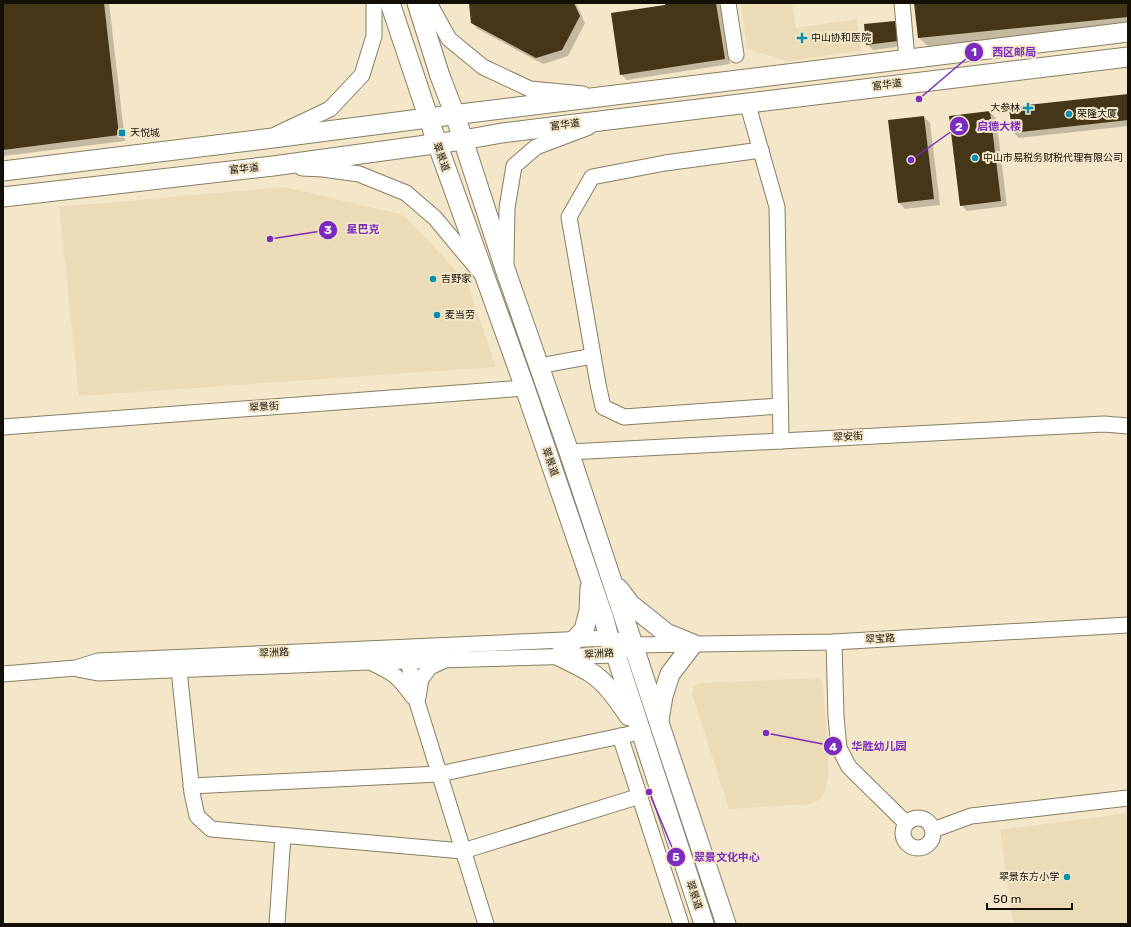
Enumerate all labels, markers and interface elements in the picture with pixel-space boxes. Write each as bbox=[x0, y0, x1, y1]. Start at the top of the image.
marker: 中山协和医院 bbox=[796, 32, 808, 44]
place label: 中山协和医院 bbox=[811, 32, 871, 44]
callout: 西区邮局 bbox=[964, 41, 1044, 64]
text: 1 bbox=[971, 45, 977, 59]
text: 西区邮局 bbox=[992, 46, 1036, 59]
street label: 富华道 bbox=[871, 77, 903, 93]
place label: 大参林 bbox=[990, 102, 1020, 114]
marker: 大参林 bbox=[1023, 103, 1033, 113]
place label: 荣隆大厦 bbox=[1077, 108, 1117, 120]
marker: 荣隆大厦 bbox=[1064, 109, 1074, 119]
callout: 启德大楼 bbox=[949, 115, 1029, 138]
street label: 富华道 bbox=[549, 117, 581, 133]
text: 2 bbox=[955, 120, 963, 134]
text: 启德大楼 bbox=[977, 120, 1021, 133]
place label: 天悦城 bbox=[130, 127, 160, 139]
marker: 天悦城 bbox=[117, 128, 127, 138]
street label: 翠景道 bbox=[430, 141, 452, 173]
place label: 中山市易税务财税代理有限公司 bbox=[983, 152, 1123, 164]
marker: 中山市易税务财税代理有限公司 bbox=[970, 153, 980, 163]
street label: 富华道 bbox=[228, 161, 260, 177]
callout: 星巴克 bbox=[318, 218, 387, 241]
text: 3 bbox=[324, 223, 332, 237]
text: 星巴克 bbox=[347, 223, 380, 236]
place label: 吉野家 bbox=[441, 273, 472, 285]
marker: 吉野家 bbox=[428, 274, 438, 284]
place label: 麦当劳 bbox=[445, 309, 475, 321]
marker: 麦当劳 bbox=[432, 310, 442, 320]
street label: 翠景街 bbox=[249, 400, 279, 414]
street label: 翠安街 bbox=[833, 430, 863, 444]
street label: 翠景道 bbox=[539, 446, 561, 478]
street label: 翠宝路 bbox=[865, 632, 895, 646]
street label: 翠洲路 bbox=[259, 646, 289, 660]
street label: 翠洲路 bbox=[584, 647, 614, 661]
callout: 华胜幼儿园 bbox=[823, 735, 914, 758]
text: 4 bbox=[829, 740, 837, 754]
text: 华胜幼儿园 bbox=[852, 740, 907, 753]
callout: 翠景文化中心 bbox=[666, 845, 768, 868]
text: 5 bbox=[672, 850, 680, 864]
text: 翠景文化中心 bbox=[694, 851, 760, 864]
place label: 翠景东方小学 bbox=[999, 871, 1059, 883]
marker: 翠景东方小学 bbox=[1062, 872, 1072, 882]
street label: 翠景道 bbox=[684, 879, 704, 911]
scale bar bbox=[987, 885, 1072, 911]
text: 50 m bbox=[993, 892, 1021, 906]

